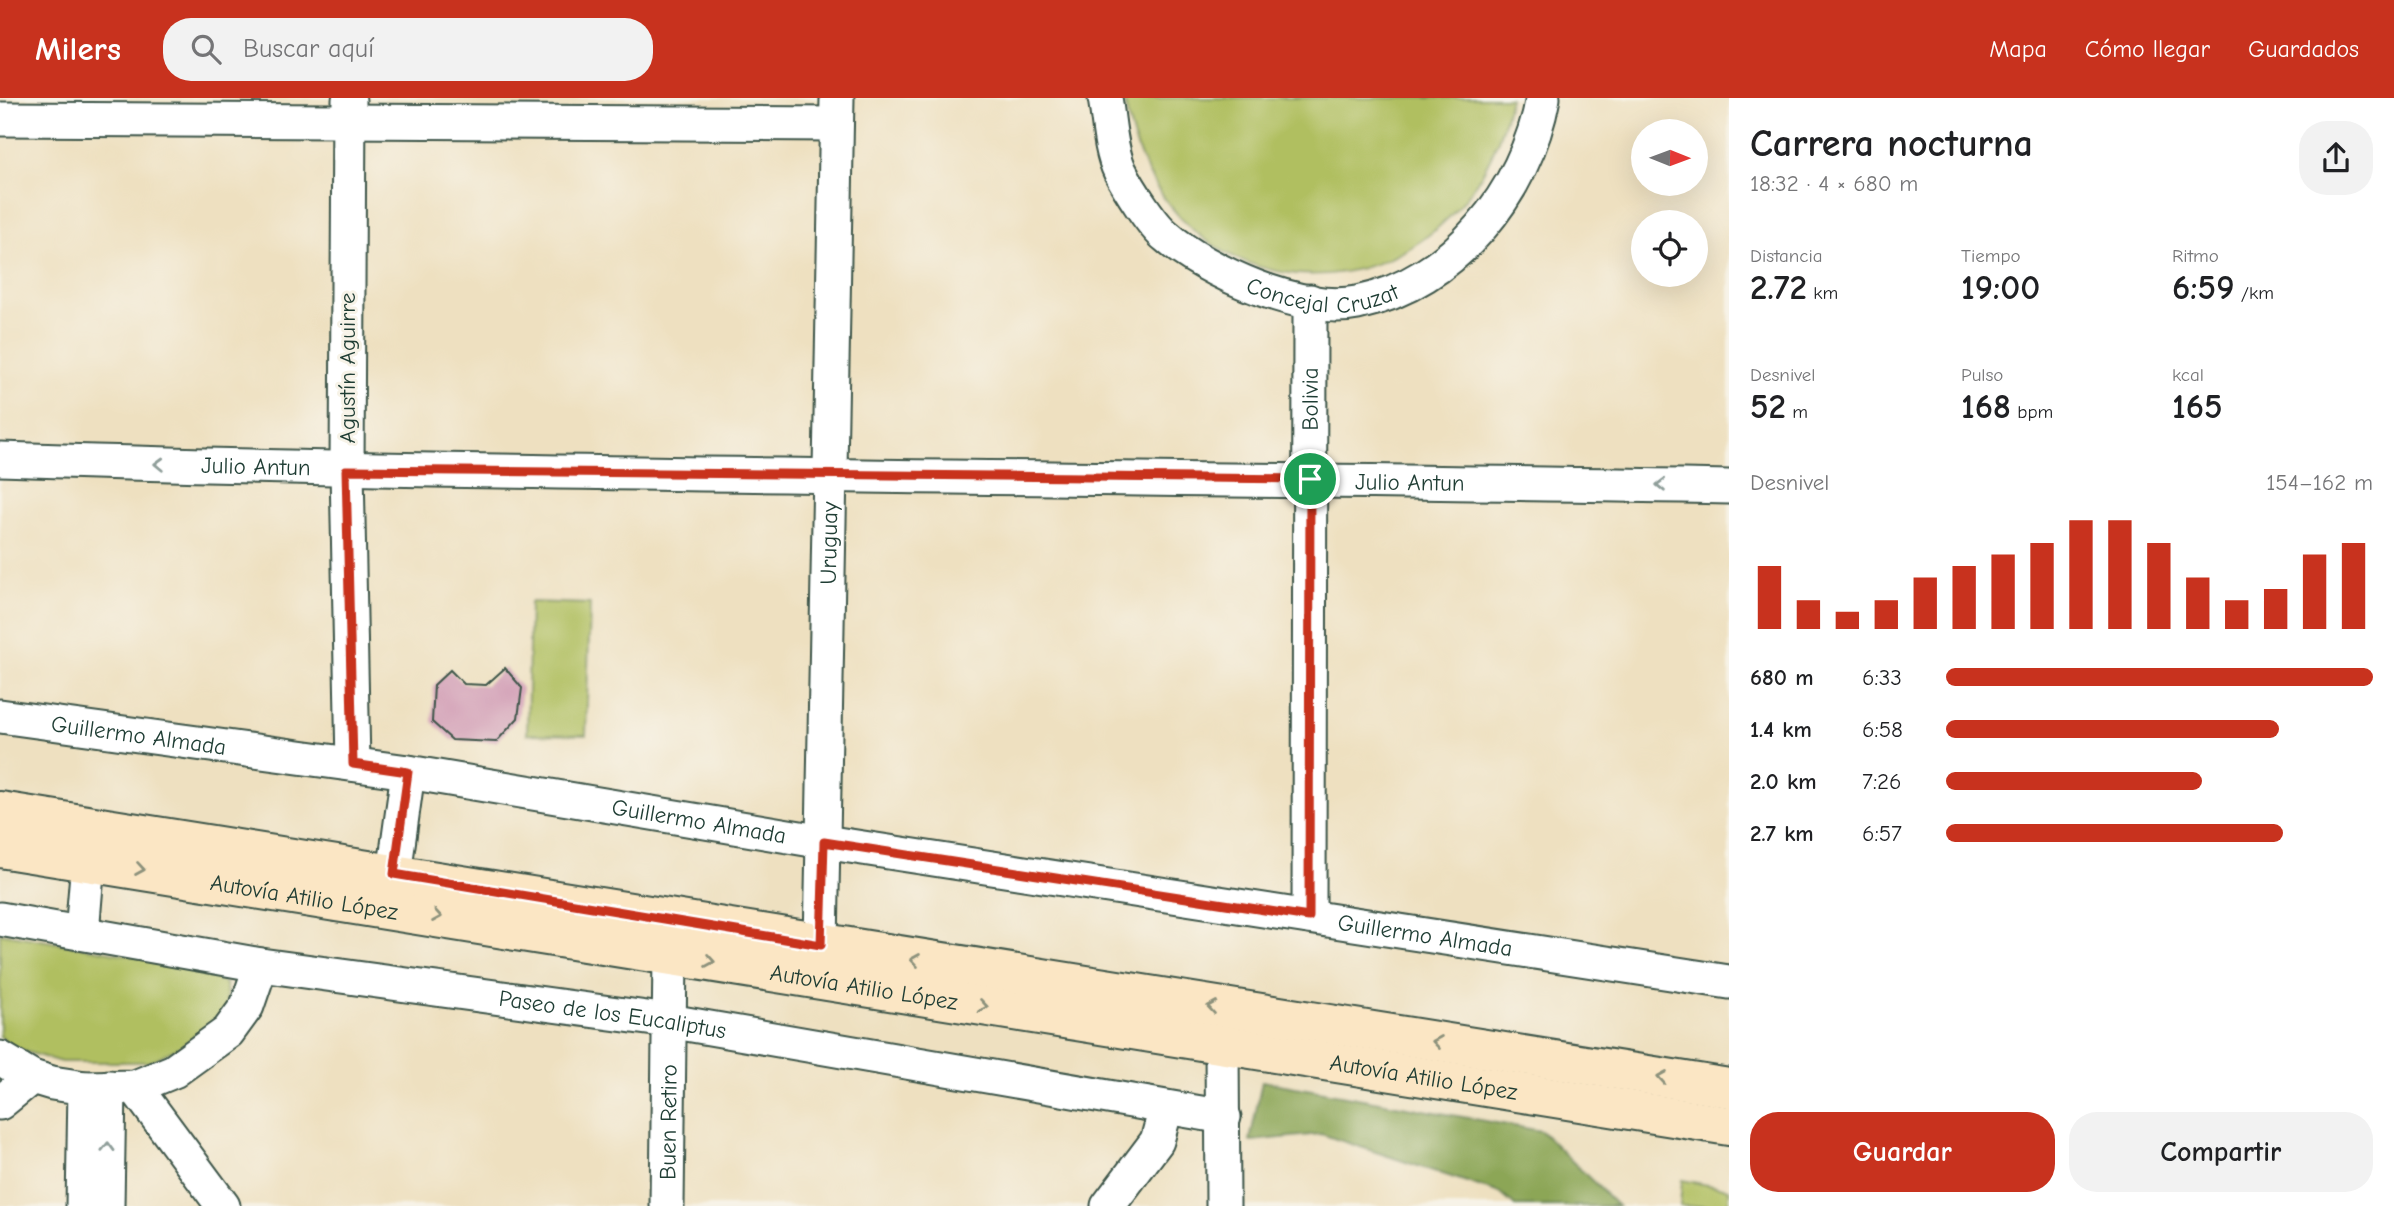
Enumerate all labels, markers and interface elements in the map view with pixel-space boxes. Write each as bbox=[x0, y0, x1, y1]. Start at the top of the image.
search box bbox=[163, 18, 653, 81]
text: Milers bbox=[35, 30, 121, 68]
icon: search bbox=[187, 30, 225, 68]
text: Buscar aquí bbox=[243, 34, 374, 64]
text: Mapa bbox=[1989, 35, 2047, 63]
text: Cómo llegar bbox=[2085, 35, 2210, 63]
text: Guardados bbox=[2248, 35, 2359, 63]
north arrow bbox=[1631, 119, 1708, 196]
map controls bbox=[1631, 119, 1708, 287]
button: share bbox=[2299, 121, 2373, 195]
text: Carrera nocturna bbox=[1750, 122, 2033, 166]
text: 18:32 · 4 × 680 m bbox=[1750, 170, 1918, 197]
button: locate bbox=[1631, 210, 1708, 287]
text: Distancia bbox=[1750, 245, 1823, 267]
text: Tiempo bbox=[1961, 245, 2021, 267]
text: Ritmo bbox=[2172, 245, 2219, 267]
text: 2.72 bbox=[1750, 267, 1807, 308]
text: 19:00 bbox=[1961, 267, 2040, 308]
text: 6:59 bbox=[2172, 267, 2234, 308]
street label: Concejal Cruzat bbox=[1243, 272, 1404, 319]
text: km bbox=[1807, 282, 1838, 304]
text: /km bbox=[2234, 282, 2274, 304]
street label: Agustín Aguirre bbox=[334, 293, 361, 443]
text: Desnivel bbox=[1750, 364, 1815, 386]
text: Pulso bbox=[1961, 364, 2003, 386]
text: kcal bbox=[2172, 364, 2204, 386]
street label: Bolivia bbox=[1297, 367, 1324, 431]
text: 52 bbox=[1750, 386, 1786, 427]
text: 168 bbox=[1961, 386, 2011, 427]
text: 165 bbox=[2172, 386, 2223, 427]
text: m bbox=[1786, 401, 1808, 423]
text: bpm bbox=[2011, 401, 2053, 423]
pin bbox=[1280, 449, 1340, 509]
street label: Julio Antun bbox=[201, 452, 311, 481]
one-way arrow bbox=[154, 457, 165, 472]
icon: arrive bbox=[1291, 460, 1329, 498]
street label: Julio Antun bbox=[1355, 468, 1465, 497]
text: Desnivel bbox=[1750, 469, 1829, 496]
text: 154–162 m bbox=[2266, 469, 2373, 496]
one-way arrow bbox=[1655, 478, 1666, 493]
street label: Uruguay bbox=[815, 501, 843, 585]
text: 680 m bbox=[1750, 664, 1813, 691]
text: 6:33 bbox=[1862, 664, 1902, 691]
street label: Guillermo Almada bbox=[49, 710, 228, 761]
text: 1.4 km bbox=[1750, 716, 1812, 743]
text: 6:58 bbox=[1862, 716, 1903, 743]
text: 2.0 km bbox=[1750, 768, 1816, 795]
text: 7:26 bbox=[1862, 768, 1902, 795]
street label: Guillermo Almada bbox=[610, 794, 788, 849]
text: 2.7 km bbox=[1750, 820, 1814, 847]
text: 6:57 bbox=[1862, 820, 1902, 847]
one-way arrow bbox=[134, 861, 146, 876]
street label: Autovía Atilio López bbox=[208, 869, 400, 926]
one-way arrow bbox=[431, 908, 443, 923]
street label: Guillermo Almada bbox=[1336, 909, 1514, 962]
one-way arrow bbox=[909, 952, 921, 967]
one-way arrow bbox=[704, 953, 716, 968]
street label: Autovía Atilio López bbox=[768, 959, 960, 1016]
street label: Paseo de los Eucaliptus bbox=[497, 985, 728, 1045]
one-way arrow bbox=[977, 998, 989, 1013]
one-way arrow bbox=[1206, 1000, 1218, 1015]
one-way arrow bbox=[1431, 1035, 1443, 1050]
street label: Autovía Atilio López bbox=[1328, 1049, 1519, 1106]
street label: Buen Retiro bbox=[654, 1064, 683, 1180]
one-way arrow bbox=[1656, 1070, 1668, 1085]
button: Guardar bbox=[1750, 1112, 2055, 1192]
button: Compartir bbox=[2069, 1112, 2373, 1192]
one-way arrow bbox=[100, 1141, 116, 1151]

